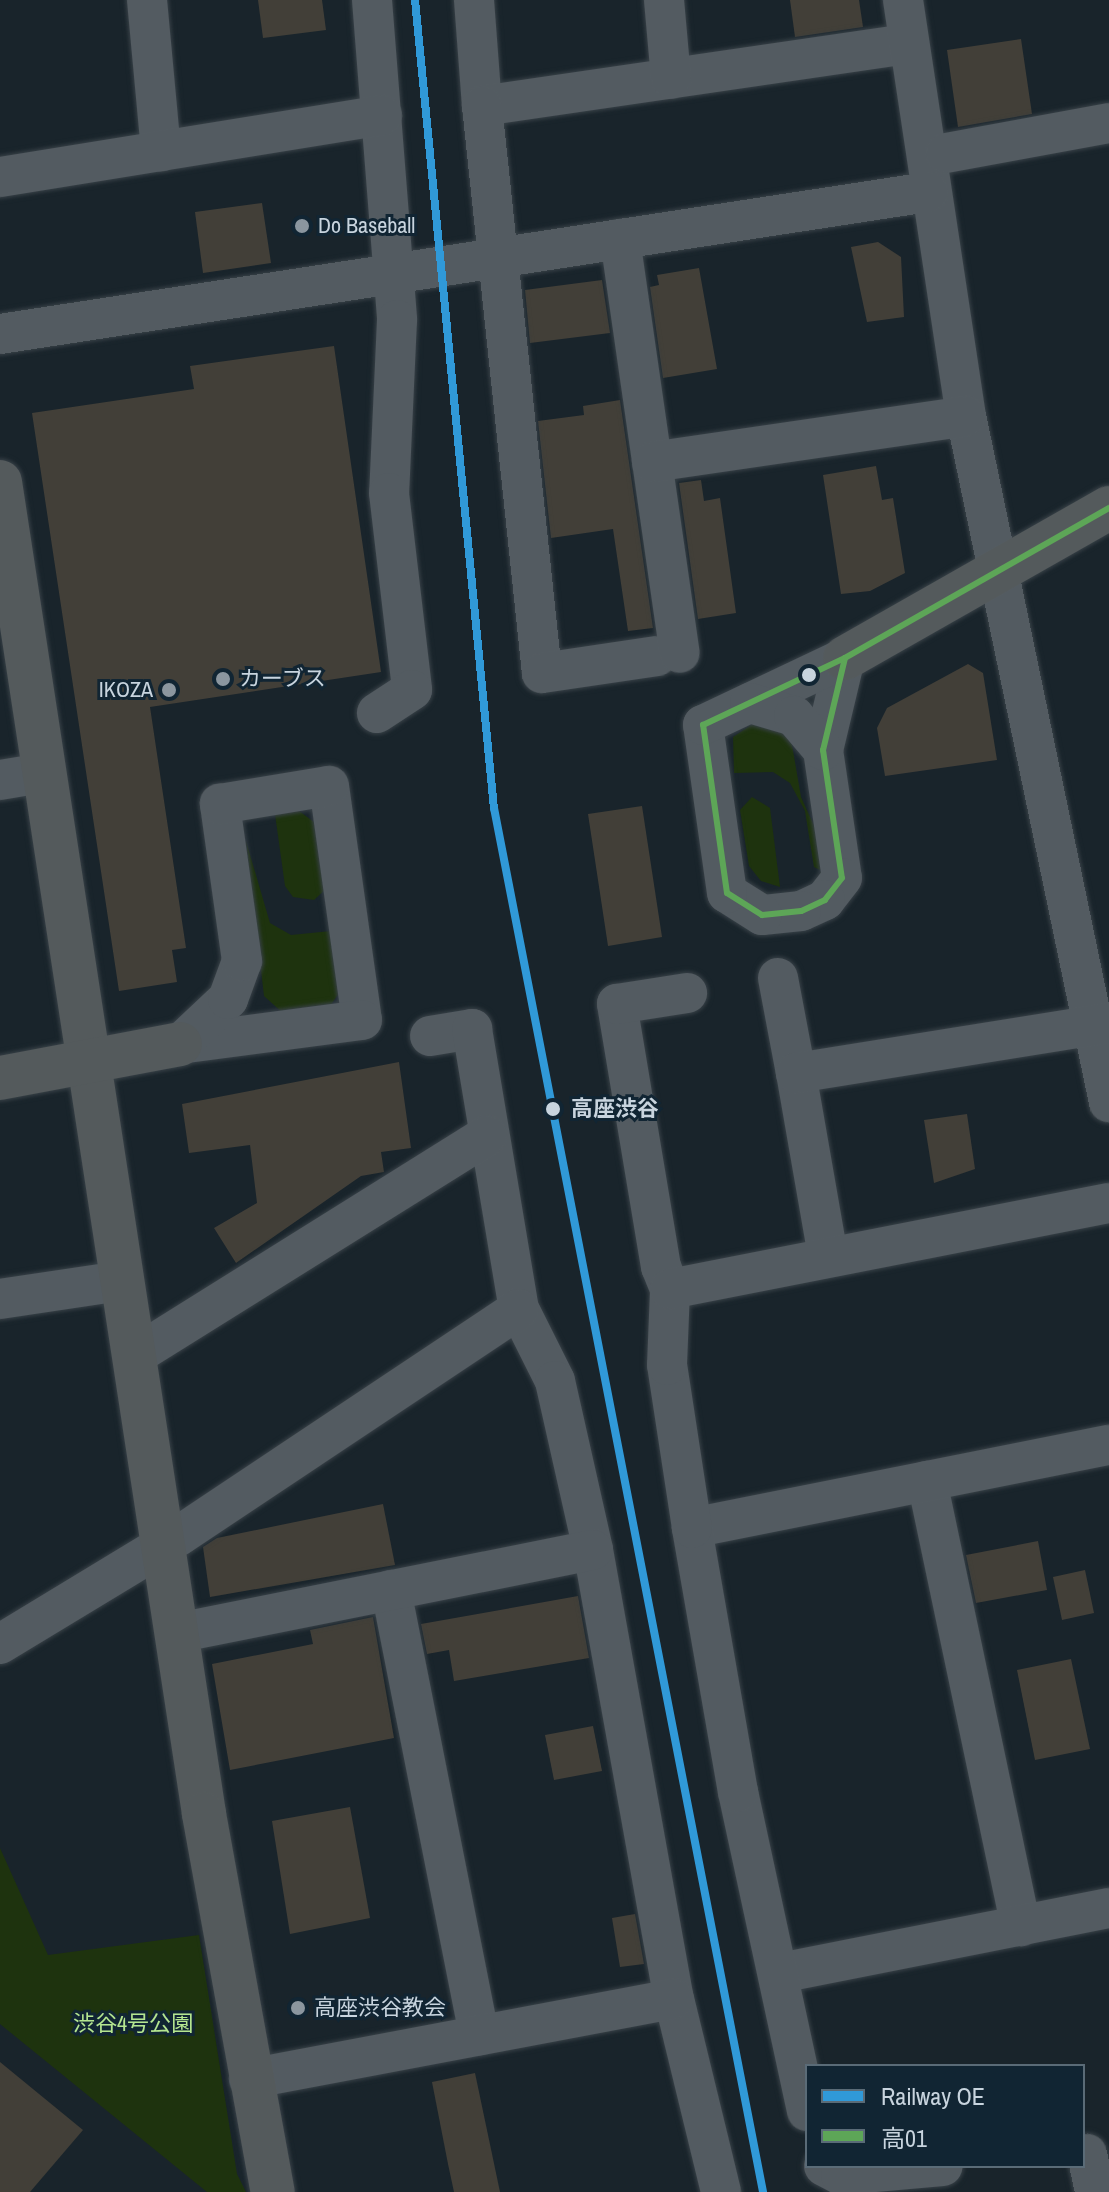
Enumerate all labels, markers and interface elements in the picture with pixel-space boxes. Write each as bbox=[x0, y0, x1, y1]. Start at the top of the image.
place label: Do Baseball bbox=[318, 213, 415, 239]
marker: Do Baseball bbox=[293, 217, 311, 235]
place label: カーブス bbox=[239, 666, 327, 692]
unlabelled marker bbox=[801, 667, 817, 683]
marker: カーブス bbox=[214, 670, 232, 688]
place label: IKOZA bbox=[99, 677, 153, 703]
marker: IKOZA bbox=[160, 681, 178, 699]
place label: 高座渋谷 bbox=[571, 1096, 659, 1122]
marker: 高座渋谷 bbox=[542, 1098, 564, 1120]
place label: 高座渋谷教会 bbox=[314, 1995, 446, 2021]
marker: 高座渋谷教会 bbox=[289, 1999, 307, 2017]
park label: 渋谷4号公園 bbox=[73, 2011, 193, 2037]
legend bbox=[805, 2064, 1085, 2168]
text: Railway OE bbox=[881, 2080, 985, 2112]
text: 高01 bbox=[881, 2122, 927, 2154]

